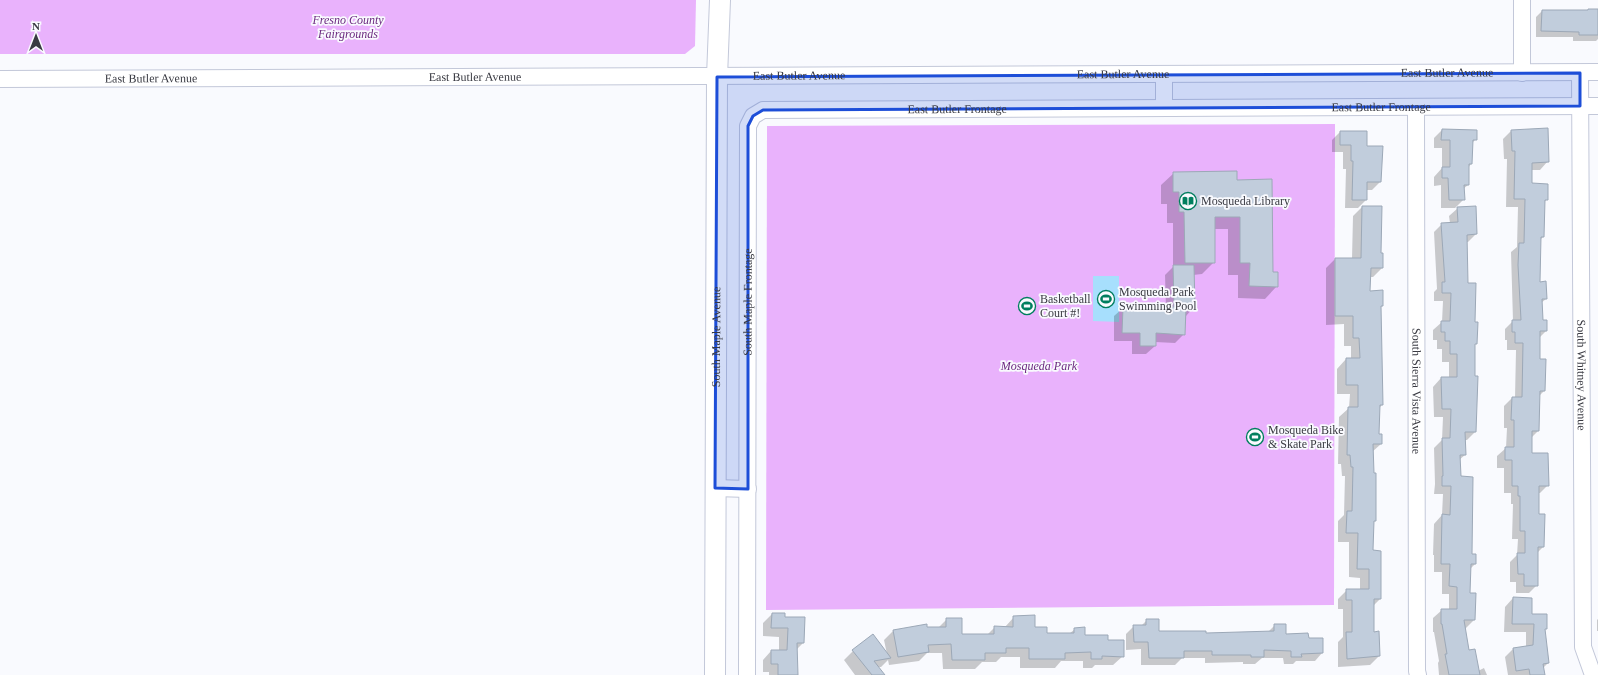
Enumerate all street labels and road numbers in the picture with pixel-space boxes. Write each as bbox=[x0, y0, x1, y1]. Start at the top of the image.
street label: East Butler Avenue bbox=[1401, 65, 1493, 80]
street label: East Butler Avenue bbox=[1077, 67, 1169, 81]
street label: East Butler Avenue bbox=[753, 68, 845, 83]
street label: East Butler Avenue bbox=[429, 70, 521, 84]
street label: East Butler Avenue bbox=[105, 71, 197, 86]
street label: East Butler Frontage bbox=[1331, 100, 1431, 114]
street label: East Butler Frontage bbox=[907, 102, 1007, 116]
street label: South Maple Frontage bbox=[741, 248, 755, 356]
street label: South Maple Avenue bbox=[709, 287, 723, 387]
street label: South Whitney Avenue bbox=[1574, 319, 1589, 431]
street label: South Sierra Vista Avenue bbox=[1409, 328, 1424, 454]

